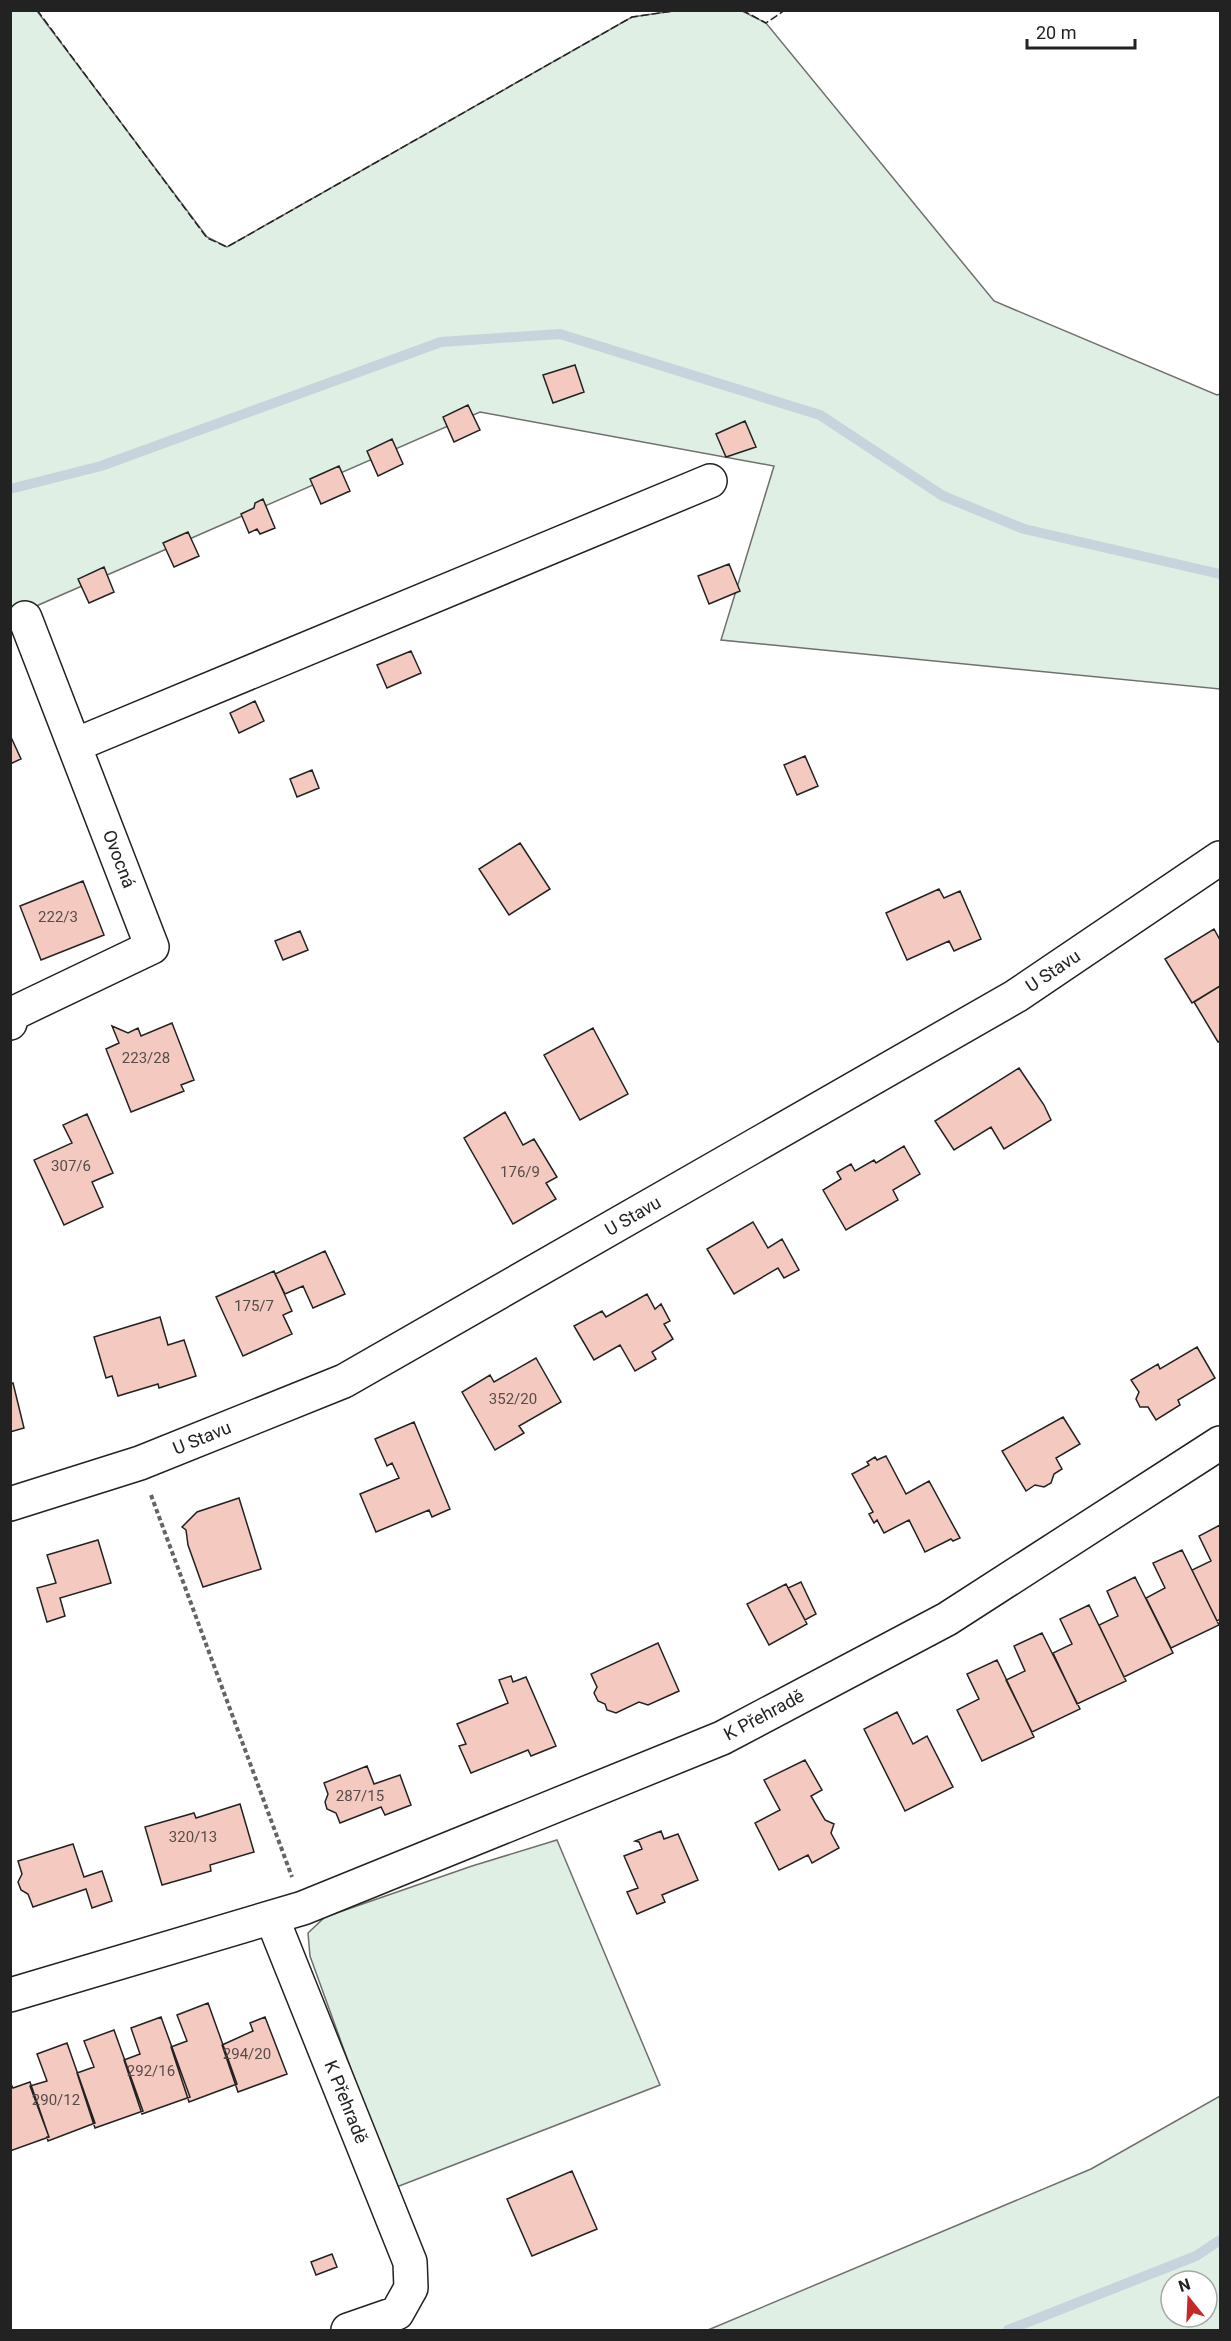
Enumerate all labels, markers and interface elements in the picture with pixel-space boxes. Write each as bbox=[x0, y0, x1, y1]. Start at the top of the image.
scale bar bbox=[1027, 12, 1135, 50]
text: 20 m bbox=[1036, 22, 1076, 43]
street label: Ovocná bbox=[99, 827, 140, 891]
house number: 222/3 bbox=[38, 908, 78, 926]
street label: U Stavu bbox=[1022, 945, 1084, 996]
house number: 223/28 bbox=[122, 1049, 170, 1067]
house number: 307/6 bbox=[51, 1157, 91, 1175]
house number: 176/9 bbox=[500, 1163, 540, 1181]
street label: U Stavu bbox=[601, 1191, 664, 1240]
house number: 175/7 bbox=[234, 1297, 274, 1315]
house number: 352/20 bbox=[489, 1390, 537, 1408]
street label: U Stavu bbox=[170, 1416, 234, 1459]
street label: K Přehradě bbox=[720, 1685, 807, 1744]
house number: 287/15 bbox=[336, 1787, 384, 1805]
house number: 320/13 bbox=[169, 1828, 217, 1846]
house number: 294/20 bbox=[223, 2045, 271, 2063]
street label: K Přehradě bbox=[320, 2057, 373, 2146]
house number: 292/16 bbox=[127, 2062, 175, 2080]
house number: 290/12 bbox=[32, 2091, 80, 2109]
north arrow bbox=[1159, 2269, 1219, 2329]
text: N bbox=[1176, 2274, 1193, 2296]

